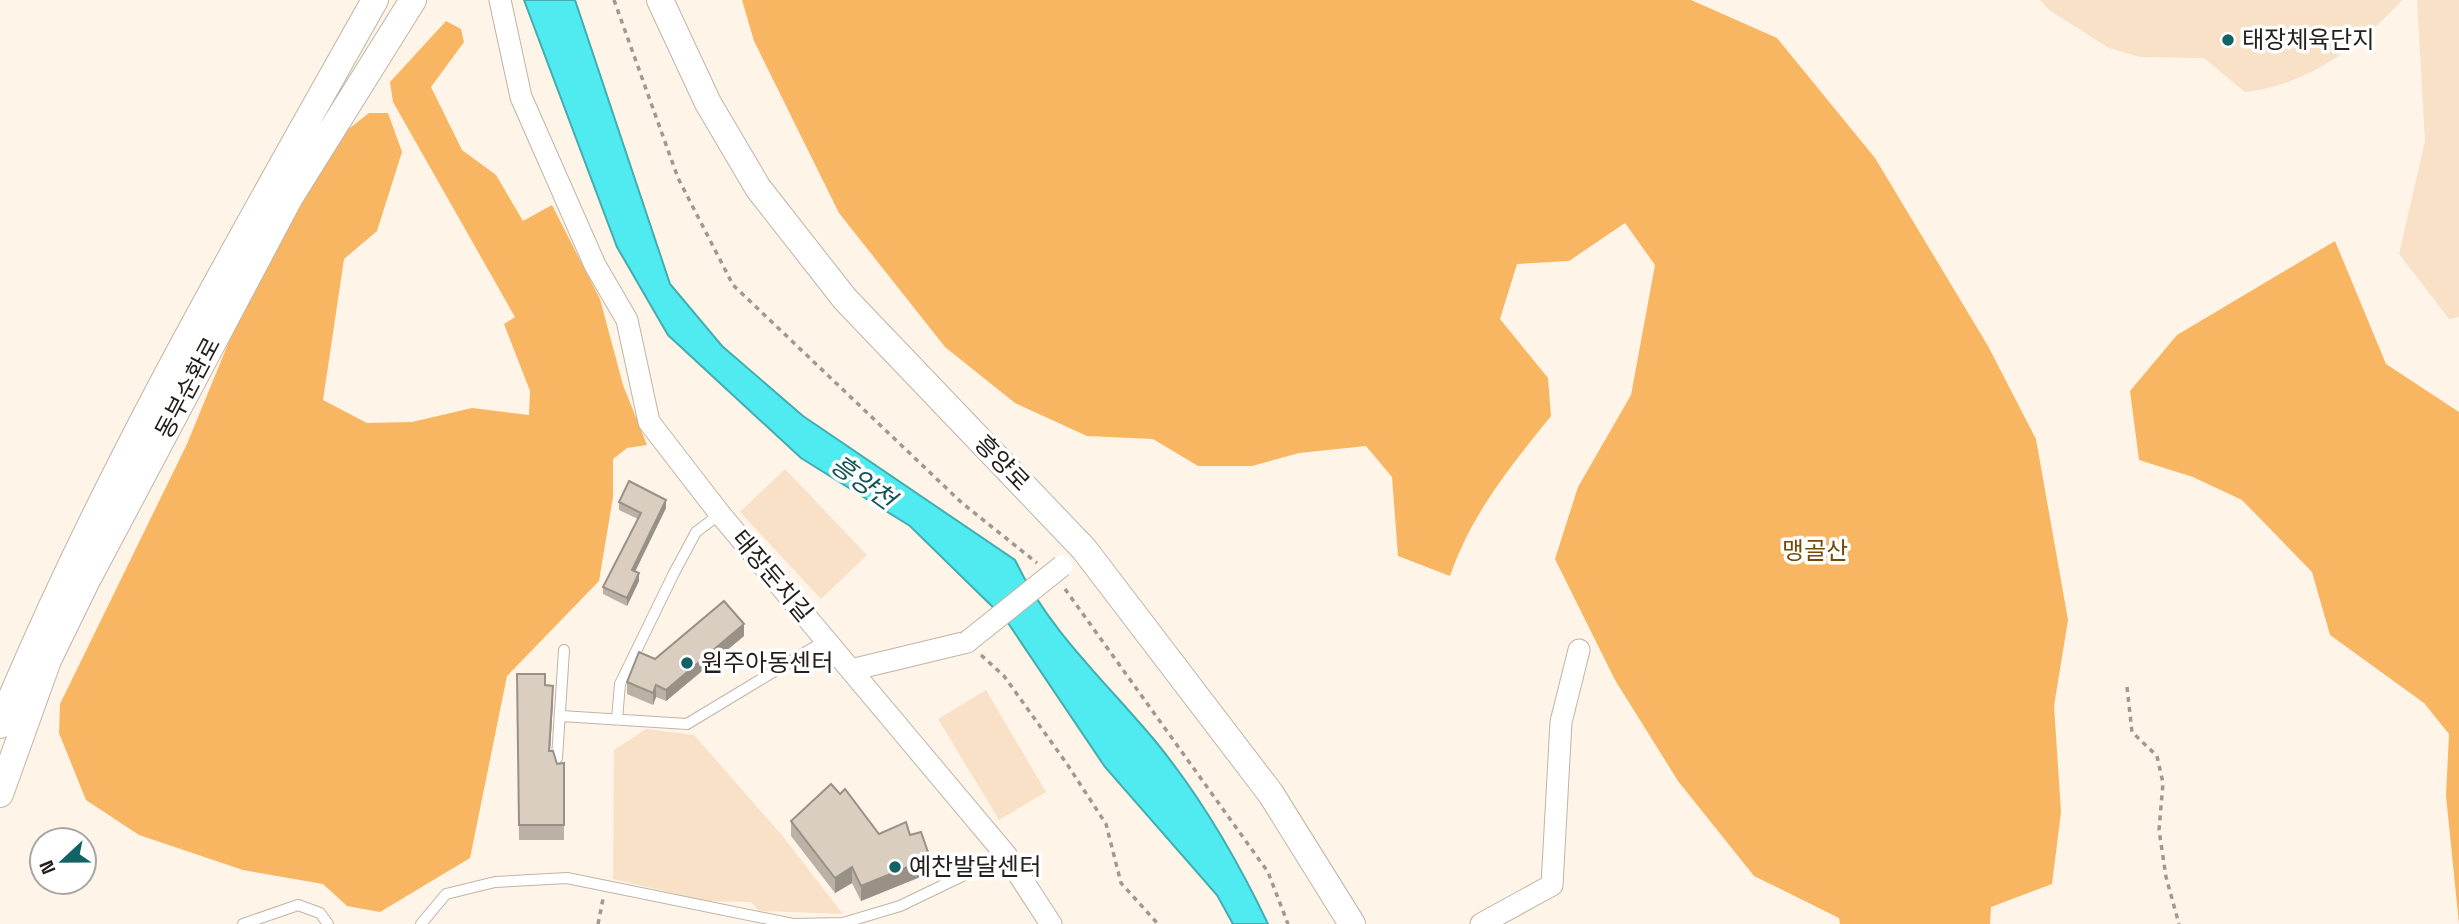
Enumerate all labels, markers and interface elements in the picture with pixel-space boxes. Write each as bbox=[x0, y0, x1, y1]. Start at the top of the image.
place label: 태장체육단지 bbox=[2242, 24, 2374, 55]
marker: 태장체육단지 bbox=[2220, 32, 2236, 48]
street label: 동부순환로 bbox=[148, 332, 227, 444]
street label: 흥양로 bbox=[968, 428, 1037, 497]
water label: 흥양천 bbox=[824, 447, 905, 519]
street label: 태장둔치길 bbox=[725, 523, 820, 628]
park label: 맹골산 bbox=[1782, 535, 1848, 566]
place label: 원주아동센터 bbox=[701, 647, 833, 678]
marker: 원주아동센터 bbox=[679, 655, 695, 671]
north arrow bbox=[28, 826, 98, 896]
place label: 예찬발달센터 bbox=[909, 851, 1041, 882]
text: N bbox=[34, 857, 62, 878]
marker: 예찬발달센터 bbox=[887, 859, 903, 875]

